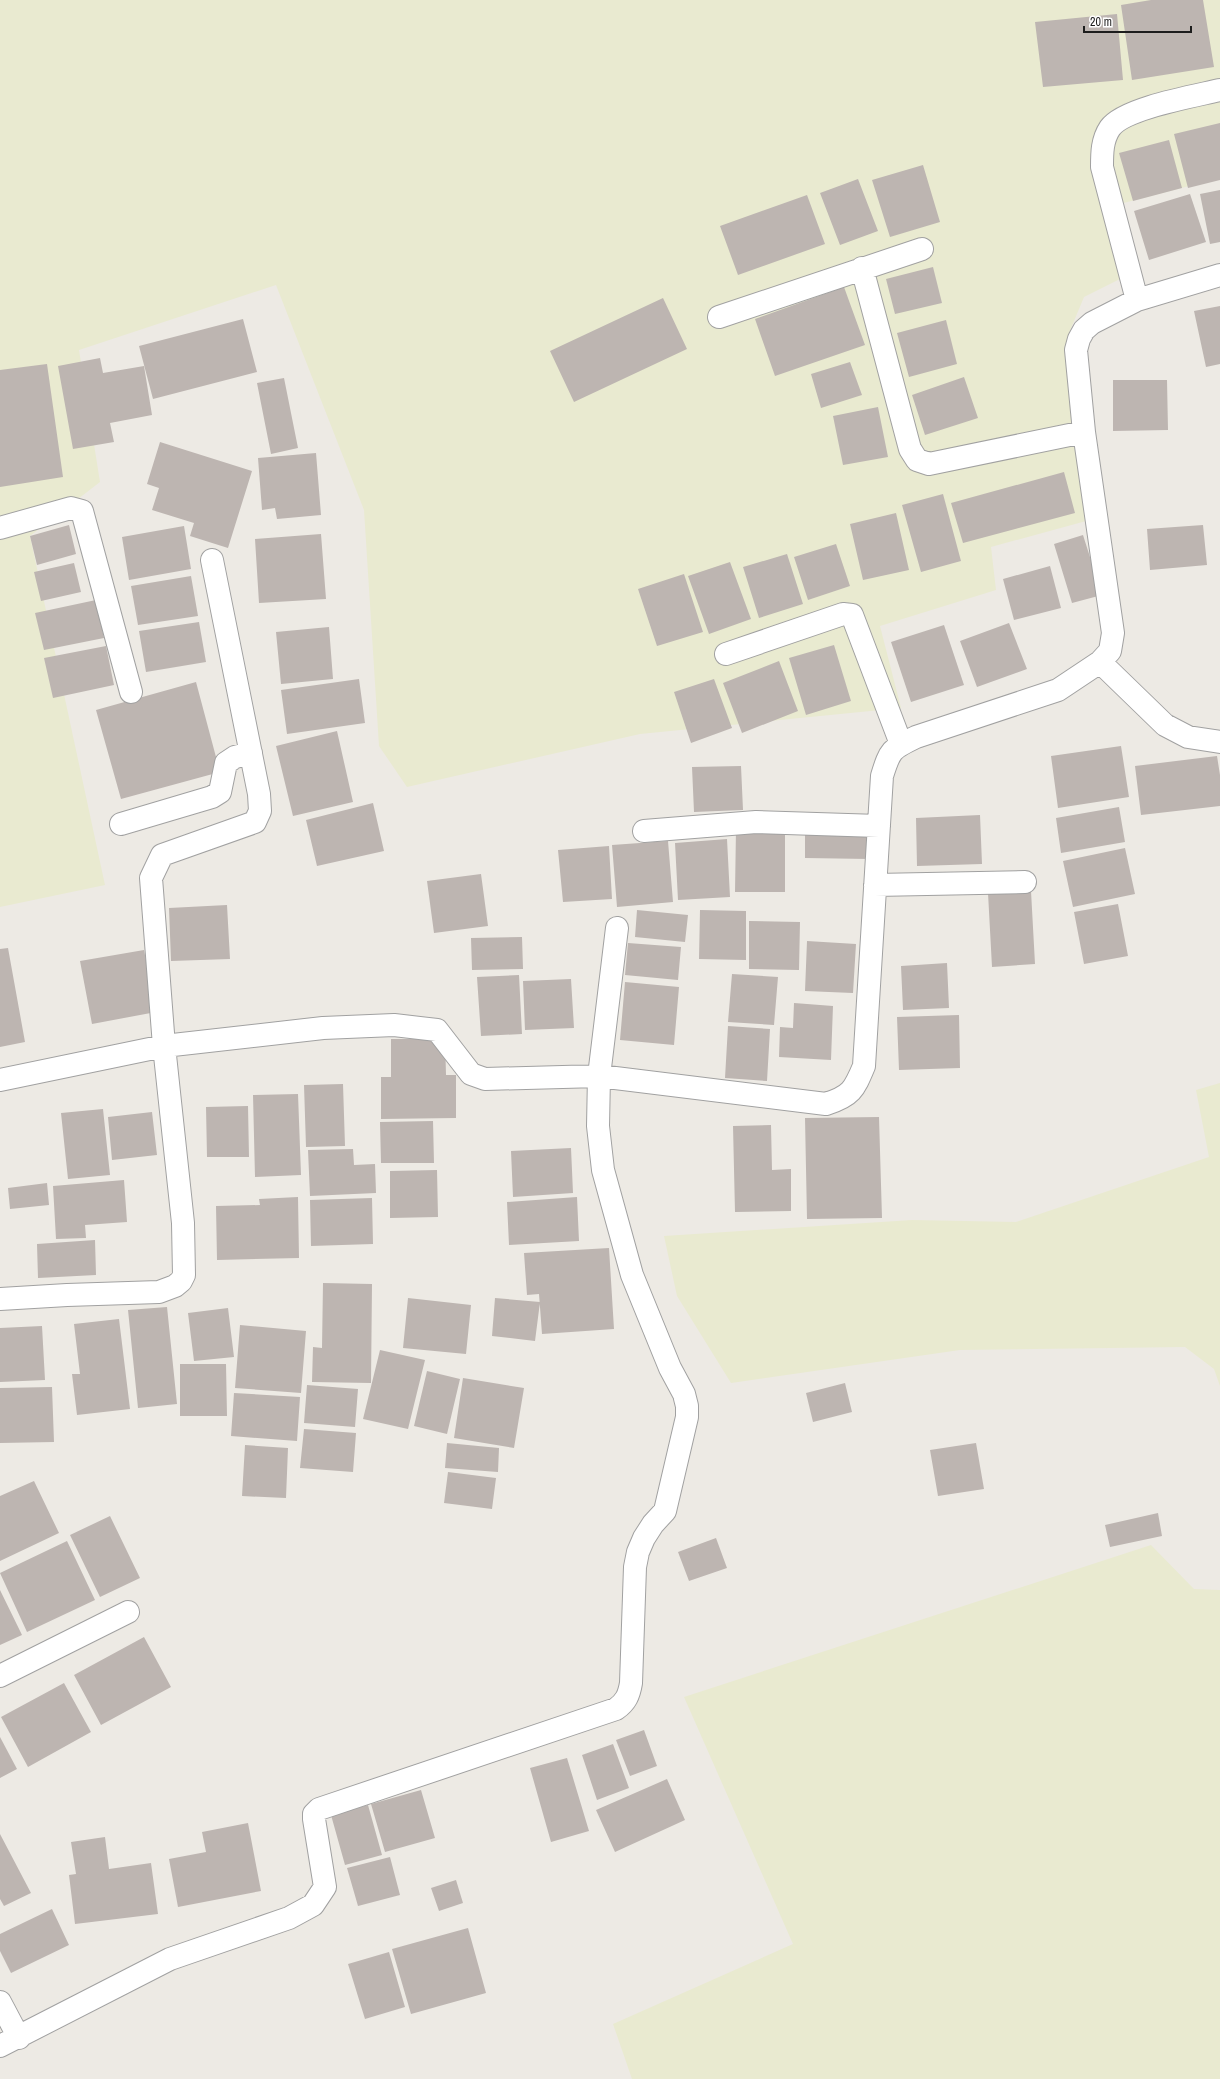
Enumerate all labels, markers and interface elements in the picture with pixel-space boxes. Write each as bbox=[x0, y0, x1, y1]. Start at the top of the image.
scale bar bbox=[1084, 8, 1191, 34]
text: 20 m bbox=[1090, 14, 1112, 30]

